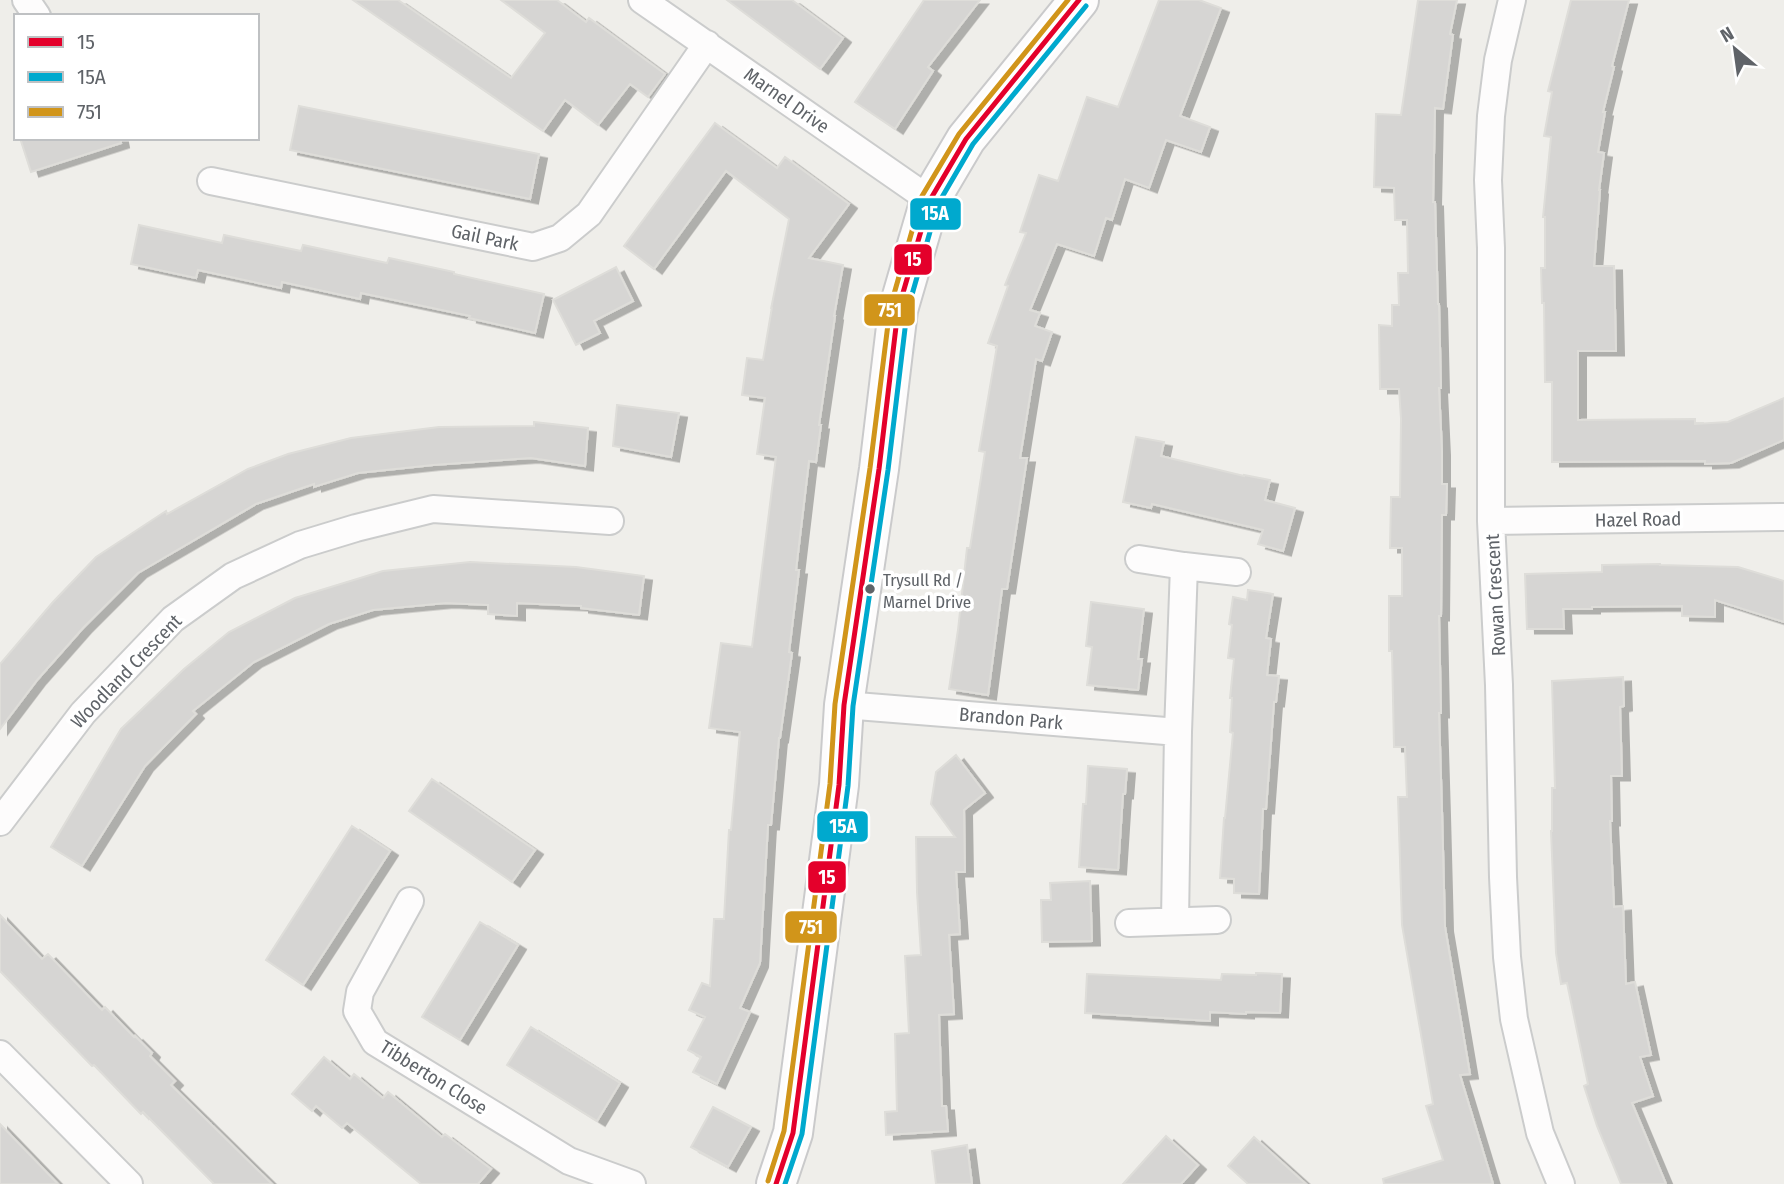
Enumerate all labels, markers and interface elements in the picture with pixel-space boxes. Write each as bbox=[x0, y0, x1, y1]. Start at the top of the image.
legend bbox=[14, 14, 259, 140]
north arrow bbox=[1700, 14, 1770, 84]
text: N bbox=[1716, 22, 1738, 47]
text: 15 bbox=[77, 29, 95, 55]
street label: Marnel Drive bbox=[740, 63, 834, 138]
text: 15A bbox=[77, 64, 106, 90]
text: 751 bbox=[77, 99, 102, 125]
line badge: 15A bbox=[909, 197, 962, 231]
text: 15A bbox=[921, 202, 950, 225]
street label: Gail Park bbox=[449, 219, 521, 256]
line badge: 15 bbox=[893, 243, 933, 276]
text: 15 bbox=[904, 248, 922, 271]
line badge: 751 bbox=[863, 293, 916, 327]
text: 751 bbox=[878, 299, 902, 322]
street label: Hazel Road bbox=[1595, 507, 1681, 532]
street label: Rowan Crescent bbox=[1481, 532, 1510, 657]
place label: Trysull Rd / Marnel Drive bbox=[883, 570, 971, 613]
marker: Trysull Rd / Marnel Drive bbox=[863, 582, 877, 596]
street label: Woodland Crescent bbox=[66, 609, 187, 733]
street label: Brandon Park bbox=[958, 703, 1064, 735]
line badge: 15A bbox=[816, 810, 869, 843]
text: 15A bbox=[829, 815, 858, 838]
line badge: 15 bbox=[807, 860, 847, 894]
text: 15 bbox=[818, 866, 836, 889]
line badge: 751 bbox=[784, 910, 838, 944]
text: 751 bbox=[799, 916, 823, 939]
street label: Tibberton Close bbox=[376, 1035, 492, 1120]

